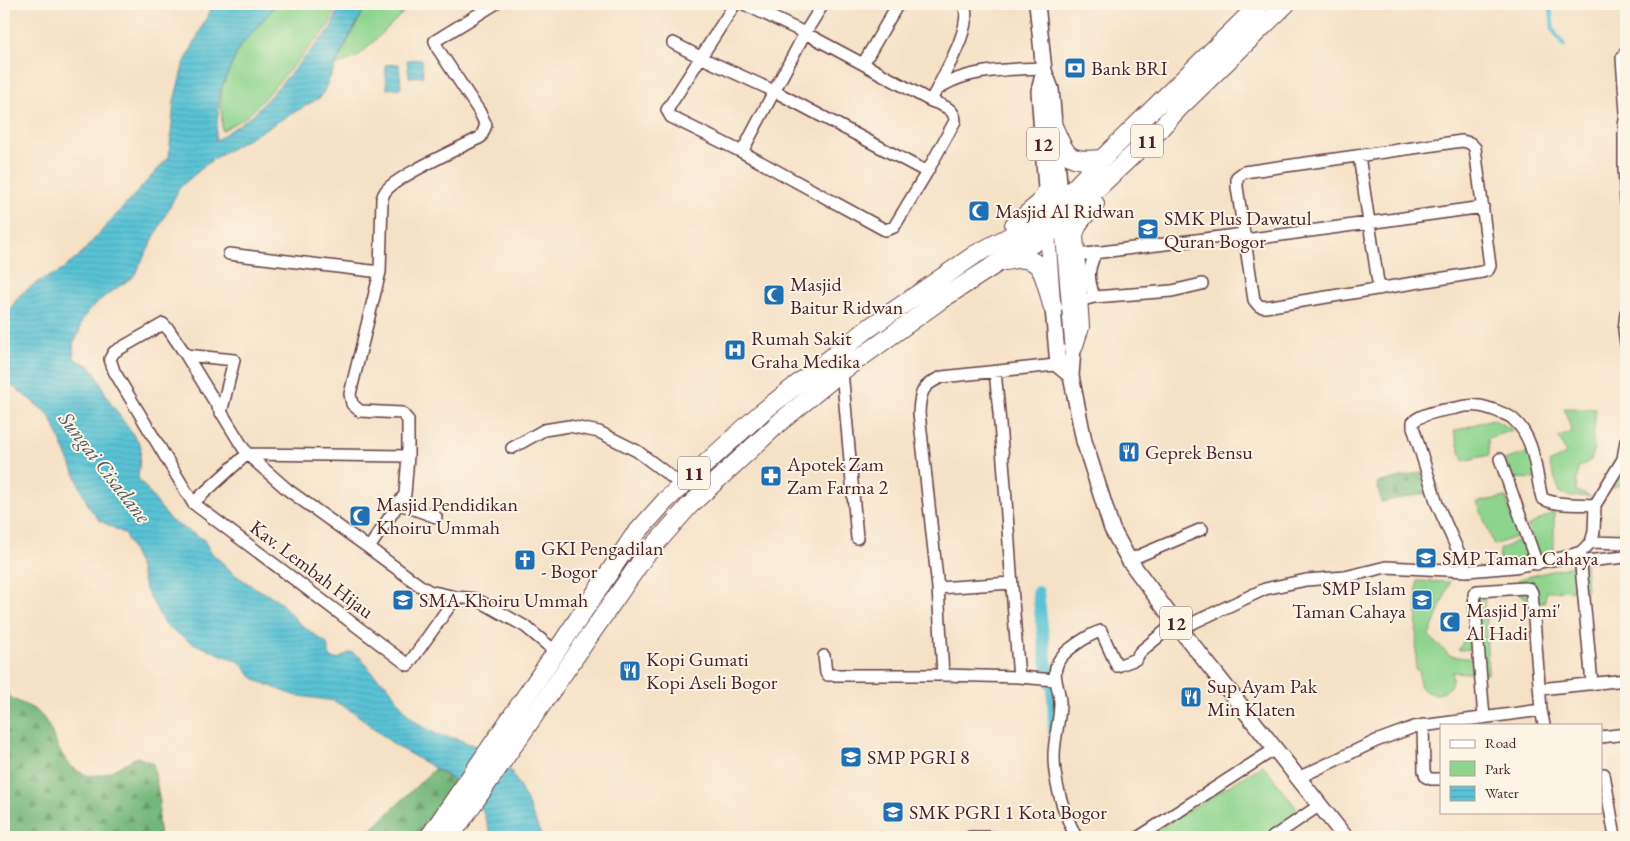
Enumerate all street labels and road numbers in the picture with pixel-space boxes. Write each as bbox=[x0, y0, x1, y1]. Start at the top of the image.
road number: 11 bbox=[1131, 124, 1163, 158]
road number: 12 bbox=[1027, 128, 1059, 160]
road number: 11 bbox=[678, 456, 710, 489]
street label: Kav. Lembah Hijau bbox=[245, 514, 379, 624]
road number: 12 bbox=[1160, 606, 1192, 640]

